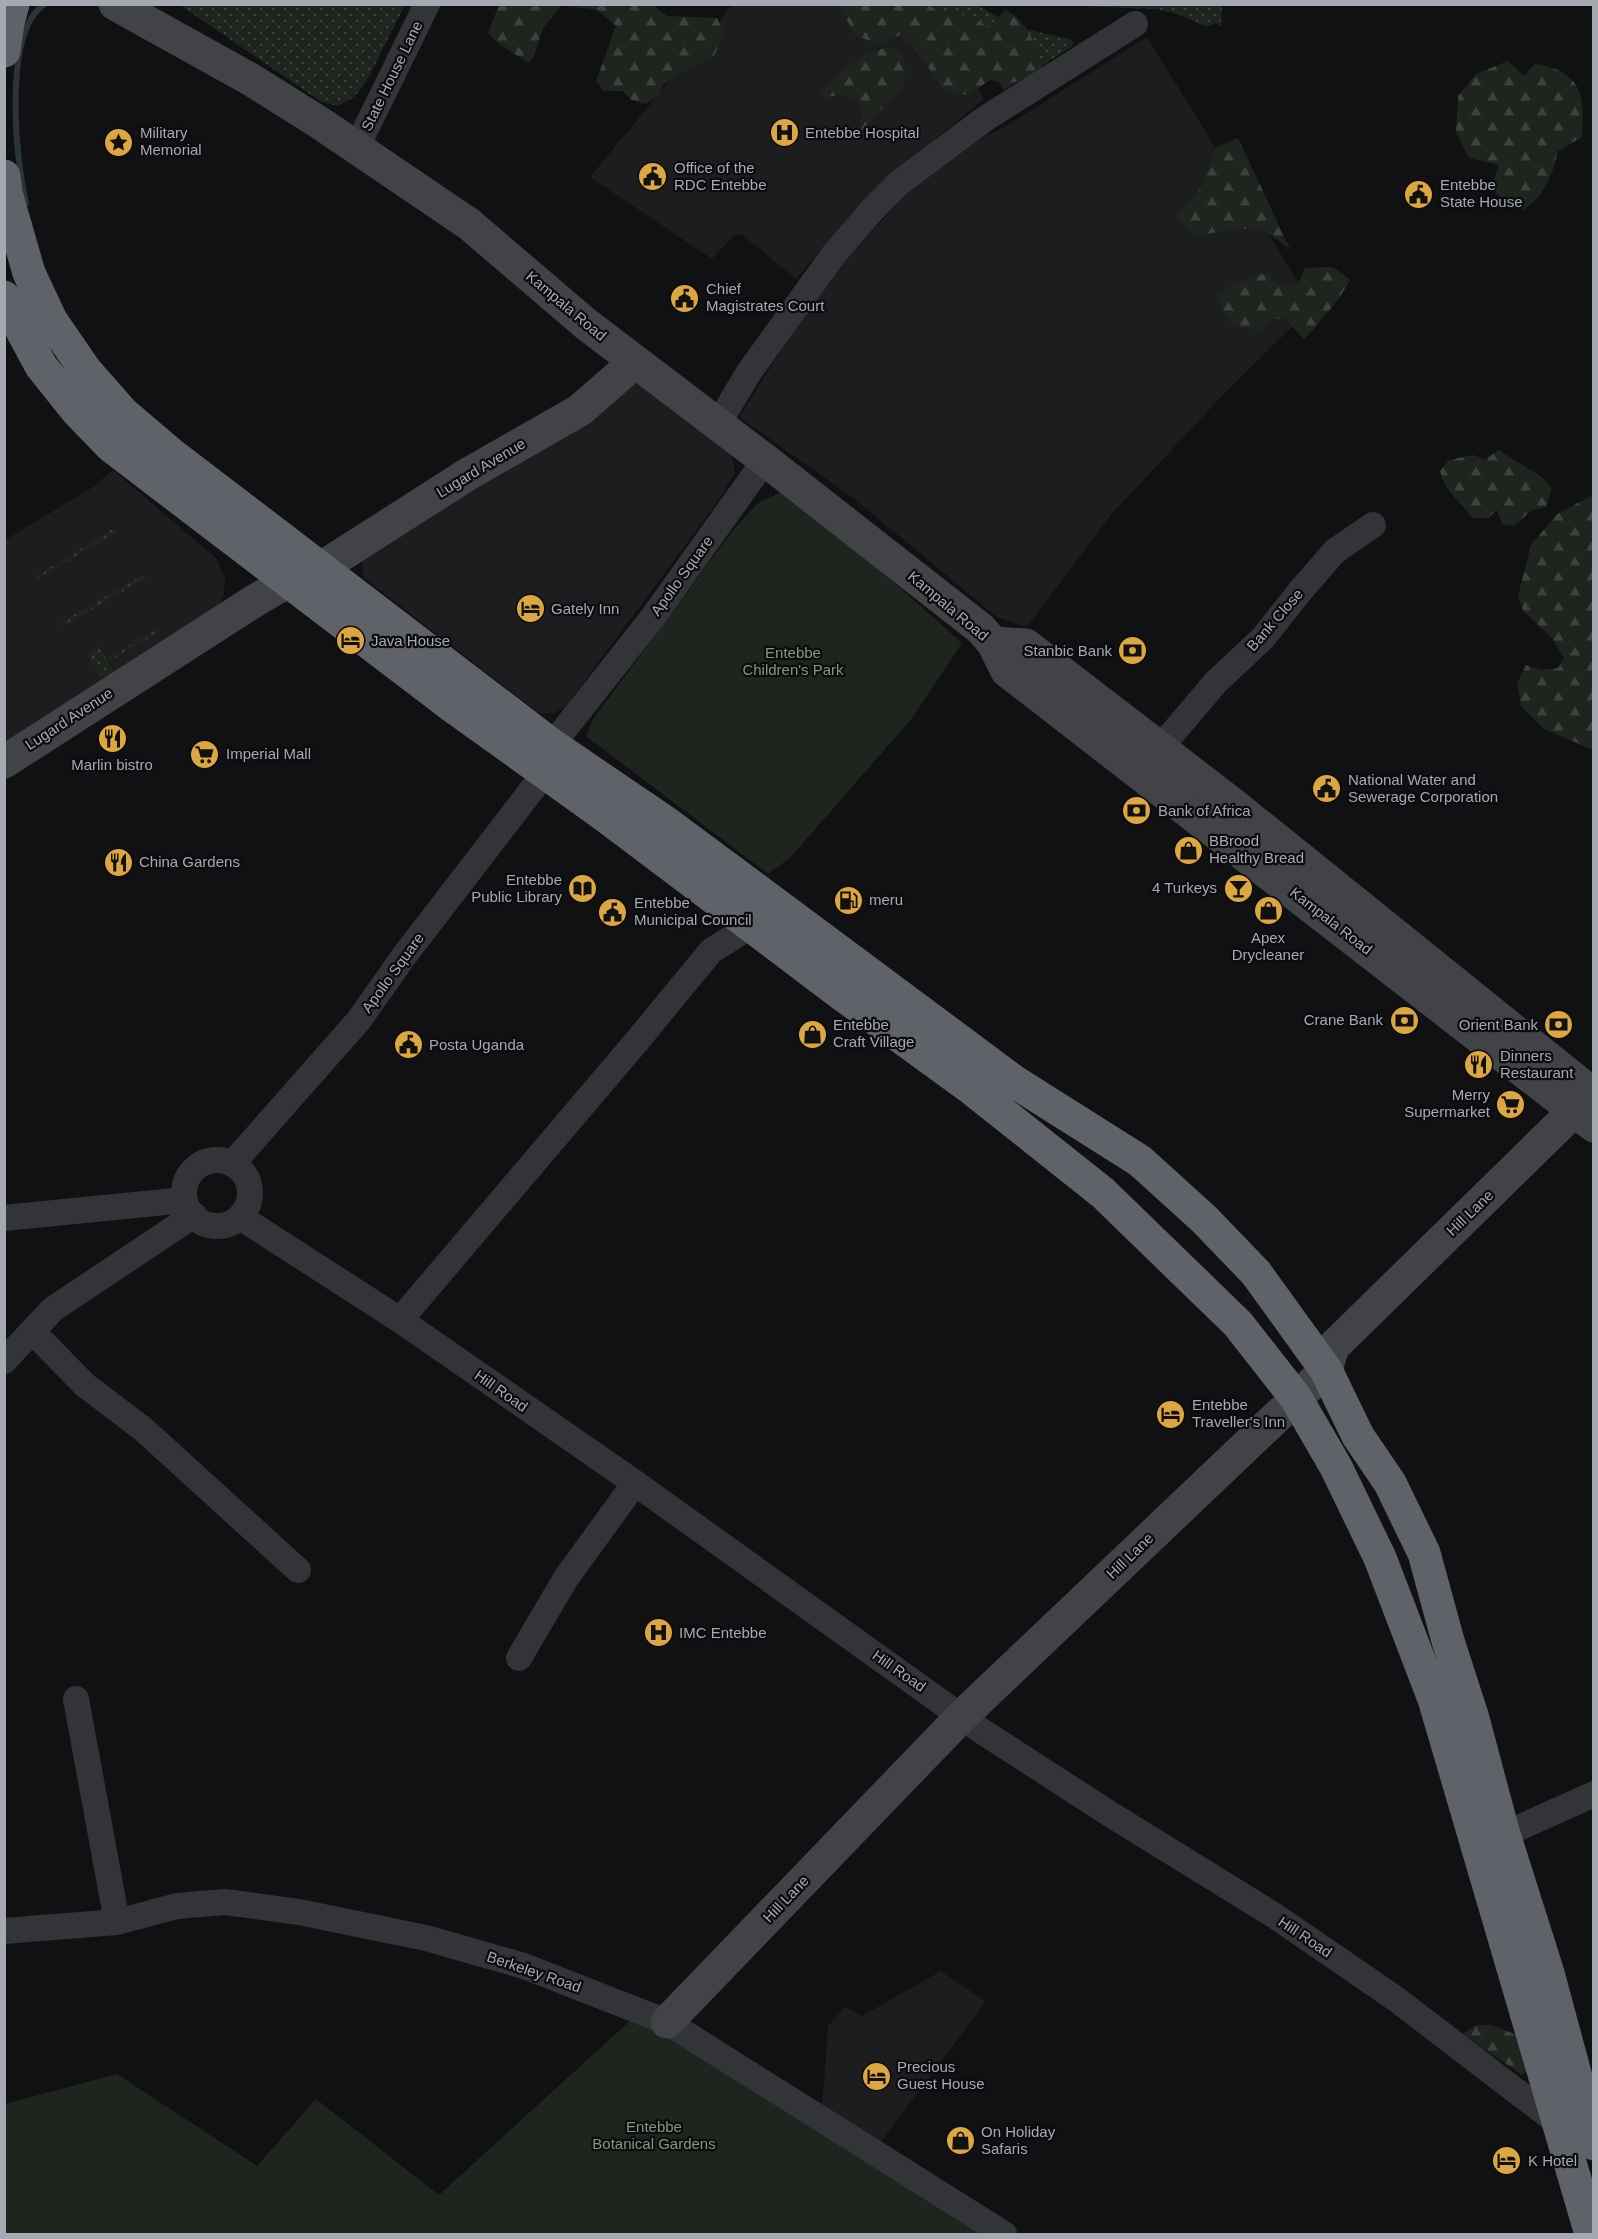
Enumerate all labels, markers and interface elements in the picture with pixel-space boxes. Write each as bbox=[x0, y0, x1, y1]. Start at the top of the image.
street label: State House Lane bbox=[358, 18, 426, 133]
hospital icon: Entebbe Hospital bbox=[768, 117, 800, 149]
place label: Military Memorial bbox=[140, 124, 202, 158]
place label: Entebbe Hospital bbox=[805, 124, 919, 141]
place icon: Military Memorial bbox=[103, 126, 135, 158]
place label: Office of the RDC Entebbe bbox=[674, 159, 767, 193]
public building icon: Office of the RDC Entebbe bbox=[637, 161, 669, 193]
place label: Entebbe State House bbox=[1440, 176, 1523, 210]
public building icon: Entebbe State House bbox=[1403, 178, 1435, 210]
street label: Kampala Road bbox=[523, 267, 610, 344]
place label: Chief Magistrates Court bbox=[706, 280, 825, 314]
public building icon: Chief Magistrates Court bbox=[669, 282, 701, 314]
street label: Lugard Avenue bbox=[433, 434, 528, 501]
street label: Apollo Square bbox=[647, 533, 716, 619]
street label: Kampala Road bbox=[905, 567, 992, 644]
street label: Bank Close bbox=[1243, 585, 1306, 654]
hotel icon: Gately Inn bbox=[514, 593, 546, 625]
place label: Gately Inn bbox=[551, 600, 619, 617]
hotel icon: Java House bbox=[334, 625, 366, 657]
place label: Java House bbox=[371, 632, 450, 649]
bank icon: Stanbic Bank bbox=[1117, 635, 1149, 667]
place label: Stanbic Bank bbox=[1024, 642, 1112, 659]
park label: Entebbe Children's Park bbox=[742, 644, 844, 678]
street label: Lugard Avenue bbox=[22, 684, 116, 753]
restaurant icon: Marlin bistro bbox=[96, 722, 128, 754]
supermarket icon: Imperial Mall bbox=[189, 738, 221, 770]
place label: Imperial Mall bbox=[226, 745, 311, 762]
place label: Marlin bistro bbox=[71, 756, 153, 773]
place label: National Water and Sewerage Corporation bbox=[1348, 771, 1498, 805]
public building icon: National Water and Sewerage Corporation bbox=[1311, 773, 1343, 805]
bank icon: Bank of Africa bbox=[1121, 795, 1153, 827]
place label: Bank of Africa bbox=[1158, 802, 1251, 819]
place label: BBrood Healthy Bread bbox=[1209, 832, 1304, 866]
shop icon: BBrood Healthy Bread bbox=[1172, 834, 1204, 866]
restaurant icon: China Gardens bbox=[102, 846, 134, 878]
place label: China Gardens bbox=[139, 853, 240, 870]
place label: Entebbe Public Library bbox=[471, 871, 562, 905]
bar icon: 4 Turkeys bbox=[1222, 872, 1254, 904]
library icon: Entebbe Public Library bbox=[567, 873, 599, 905]
place label: 4 Turkeys bbox=[1152, 879, 1217, 896]
street label: Kampala Road bbox=[1287, 883, 1376, 958]
fuel station icon: meru bbox=[832, 884, 864, 916]
place label: meru bbox=[869, 891, 903, 908]
place label: Entebbe Municipal Council bbox=[634, 894, 752, 928]
shop icon: Apex Drycleaner bbox=[1252, 895, 1284, 927]
public building icon: Entebbe Municipal Council bbox=[597, 896, 629, 928]
place label: Apex Drycleaner bbox=[1232, 929, 1304, 963]
street label: Apollo Square bbox=[358, 930, 427, 1016]
bank icon: Crane Bank bbox=[1388, 1004, 1420, 1036]
bank icon: Orient Bank bbox=[1543, 1009, 1575, 1041]
place label: Crane Bank bbox=[1304, 1011, 1383, 1028]
place label: Entebbe Craft Village bbox=[833, 1016, 914, 1050]
place label: Orient Bank bbox=[1459, 1016, 1538, 1033]
shop icon: Entebbe Craft Village bbox=[796, 1018, 828, 1050]
public building icon: Posta Uganda bbox=[392, 1029, 424, 1061]
place label: Posta Uganda bbox=[429, 1036, 525, 1053]
place label: Dinners Restaurant bbox=[1500, 1047, 1574, 1081]
restaurant icon: Dinners Restaurant bbox=[1463, 1049, 1495, 1081]
place label: Merry Supermarket bbox=[1404, 1086, 1491, 1120]
supermarket icon: Merry Supermarket bbox=[1495, 1088, 1527, 1120]
street label: Hill Lane bbox=[1443, 1186, 1497, 1239]
street label: Hill Road bbox=[471, 1366, 531, 1415]
place label: Entebbe Traveller's Inn bbox=[1192, 1396, 1285, 1430]
hotel icon: Entebbe Traveller's Inn bbox=[1155, 1398, 1187, 1430]
street label: Hill Lane bbox=[1103, 1529, 1157, 1582]
hospital icon: IMC Entebbe bbox=[642, 1617, 674, 1649]
place label: IMC Entebbe bbox=[679, 1624, 767, 1641]
street label: Hill Road bbox=[869, 1646, 929, 1695]
street label: Hill Lane bbox=[759, 1872, 812, 1926]
street label: Hill Road bbox=[1275, 1913, 1335, 1961]
street label: Berkeley Road bbox=[485, 1947, 583, 1996]
place label: Precious Guest House bbox=[897, 2058, 985, 2092]
hotel icon: Precious Guest House bbox=[860, 2060, 892, 2092]
park label: Entebbe Botanical Gardens bbox=[592, 2118, 716, 2152]
place label: On Holiday Safaris bbox=[981, 2123, 1056, 2157]
shop icon: On Holiday Safaris bbox=[944, 2125, 976, 2157]
hotel icon: K Hotel bbox=[1491, 2145, 1523, 2177]
place label: K Hotel bbox=[1528, 2152, 1577, 2169]

